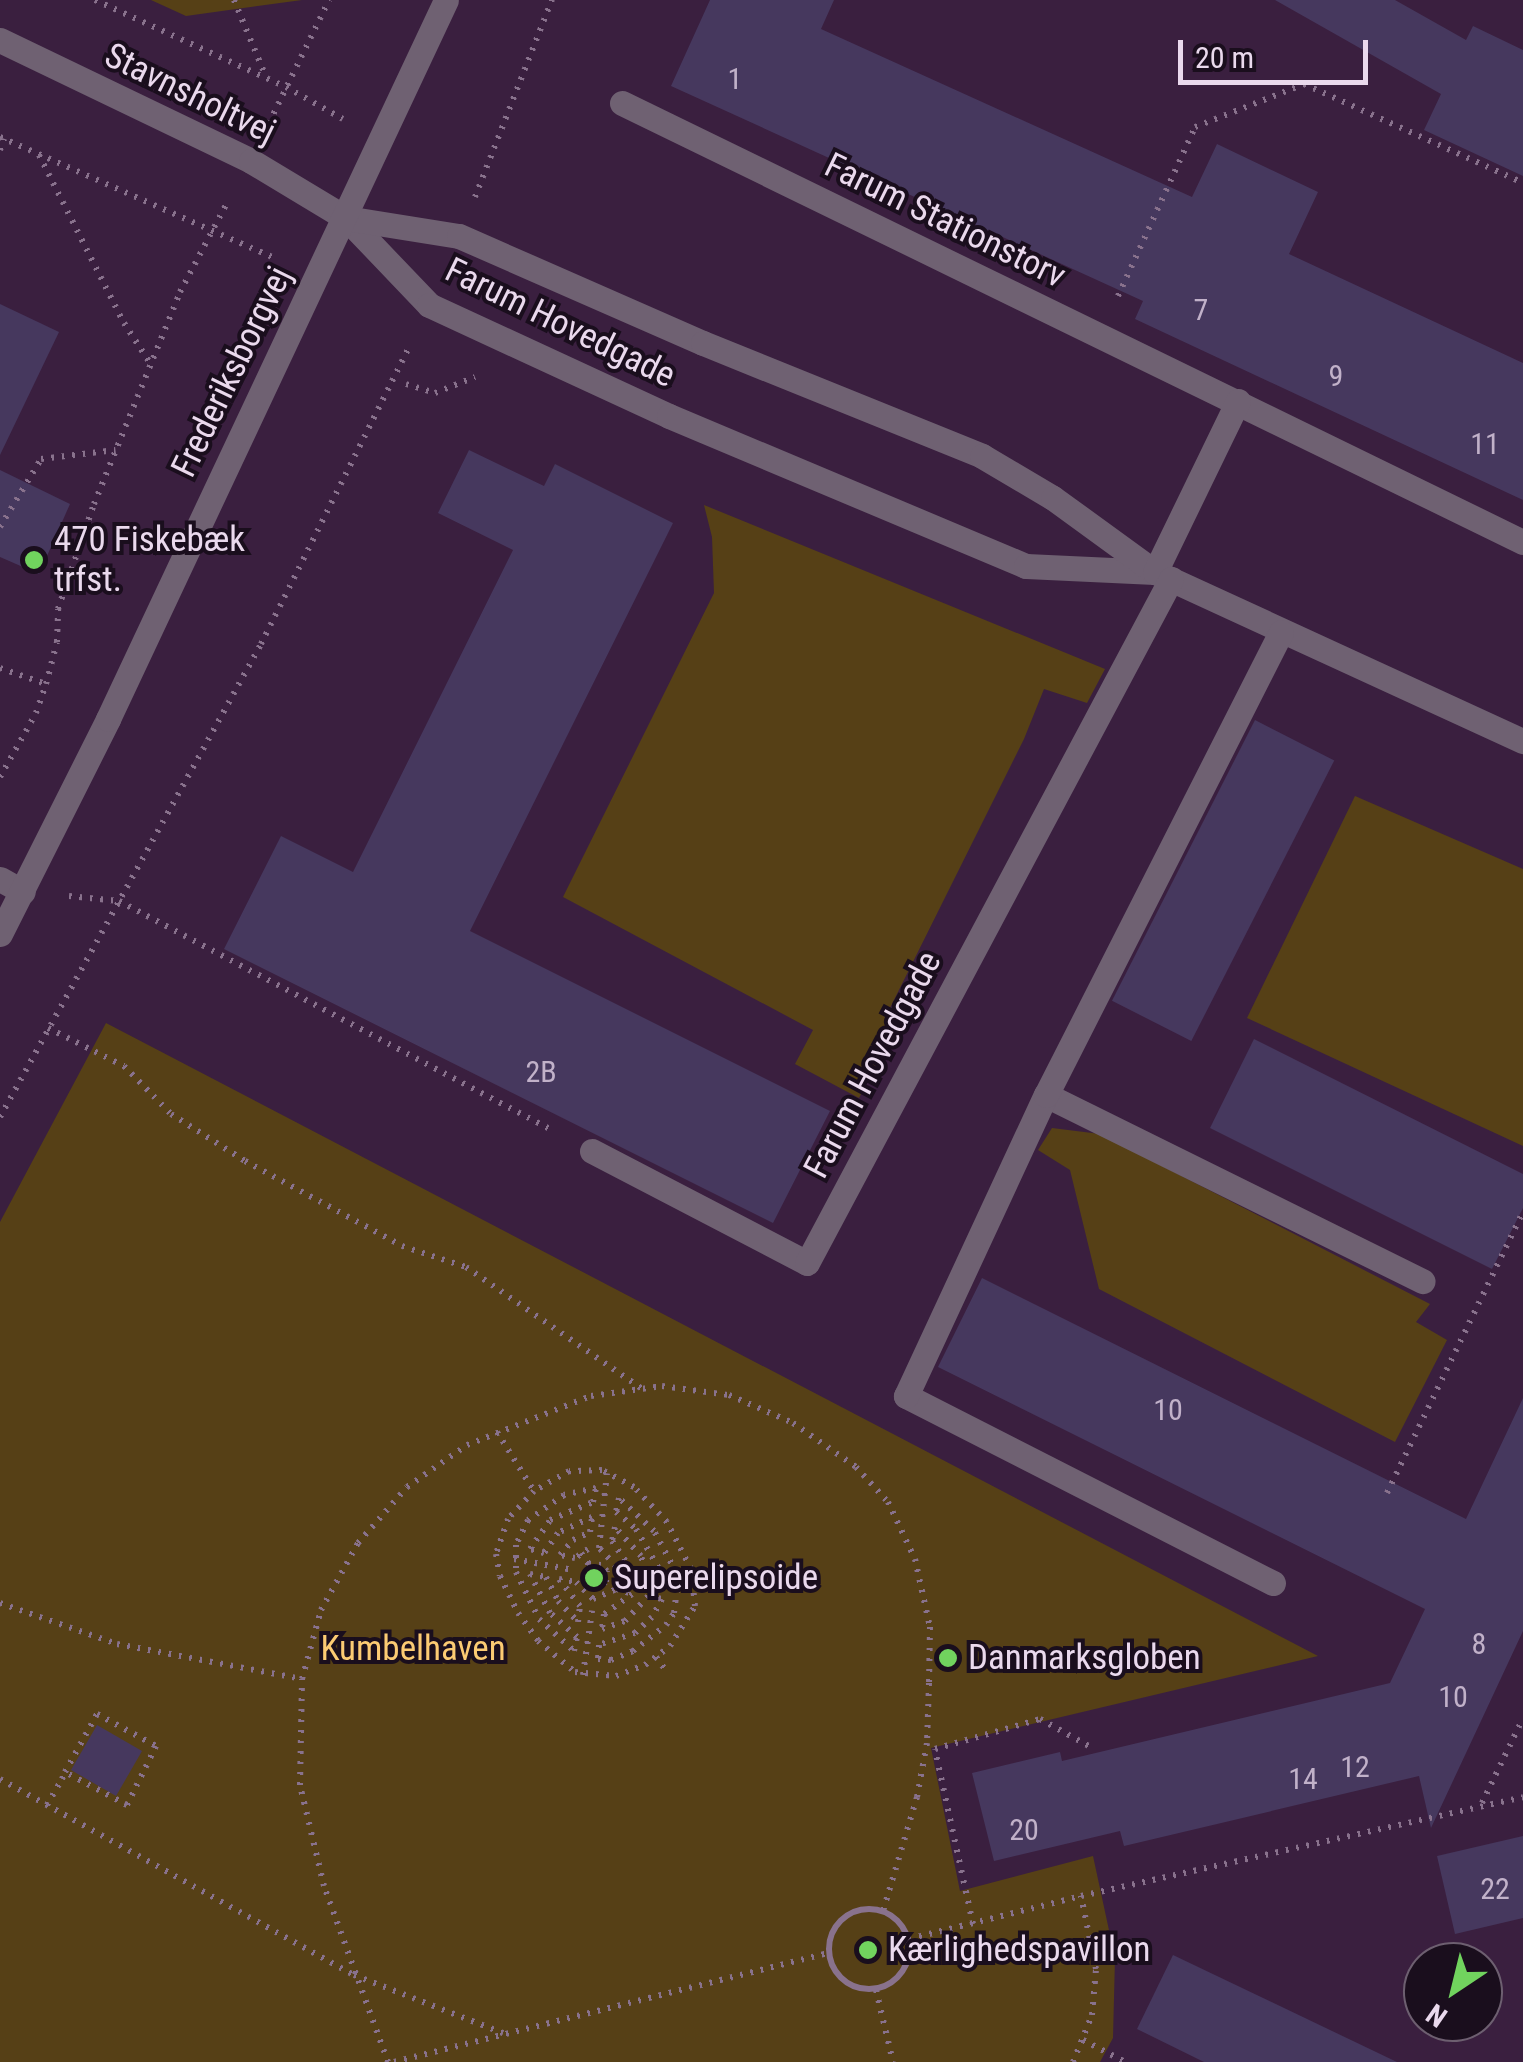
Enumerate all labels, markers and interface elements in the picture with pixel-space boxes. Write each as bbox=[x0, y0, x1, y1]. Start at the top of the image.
scale bar bbox=[1183, 20, 1373, 82]
street label: Stavnsholtvej bbox=[98, 35, 282, 153]
text: 20 m bbox=[1195, 40, 1254, 75]
house number: 1 bbox=[728, 61, 742, 97]
street label: Farum Stationstorv bbox=[818, 145, 1072, 297]
street label: Farum Hovedgade bbox=[438, 249, 682, 397]
street label: Frederiksborgvej bbox=[163, 260, 301, 484]
house number: 7 bbox=[1194, 292, 1208, 328]
house number: 9 bbox=[1329, 358, 1343, 394]
house number: 11 bbox=[1470, 426, 1500, 462]
place label: 470 Fiskebæk trfst. bbox=[54, 519, 245, 601]
marker: 470 Fiskebæk trfst. bbox=[23, 549, 45, 571]
street label: Farum Hovedgade bbox=[796, 945, 950, 1185]
house number: 2B bbox=[525, 1054, 557, 1090]
house number: 10 bbox=[1153, 1392, 1183, 1428]
place label: Superelipsoide bbox=[614, 1557, 818, 1599]
marker: Superelipsoide bbox=[583, 1567, 605, 1589]
house number: 8 bbox=[1472, 1626, 1486, 1662]
park label: Kumbelhaven bbox=[320, 1628, 506, 1670]
place label: Danmarksgloben bbox=[968, 1637, 1201, 1679]
marker: Danmarksgloben bbox=[937, 1647, 959, 1669]
house number: 10 bbox=[1438, 1679, 1468, 1715]
house number: 12 bbox=[1340, 1749, 1370, 1785]
house number: 14 bbox=[1288, 1761, 1318, 1797]
house number: 20 bbox=[1009, 1812, 1039, 1848]
house number: 22 bbox=[1480, 1871, 1510, 1907]
place label: Kærlighedspavillon bbox=[888, 1929, 1151, 1971]
marker: Kærlighedspavillon bbox=[857, 1939, 879, 1961]
north arrow bbox=[1403, 1942, 1503, 2042]
text: N bbox=[1420, 1997, 1453, 2034]

